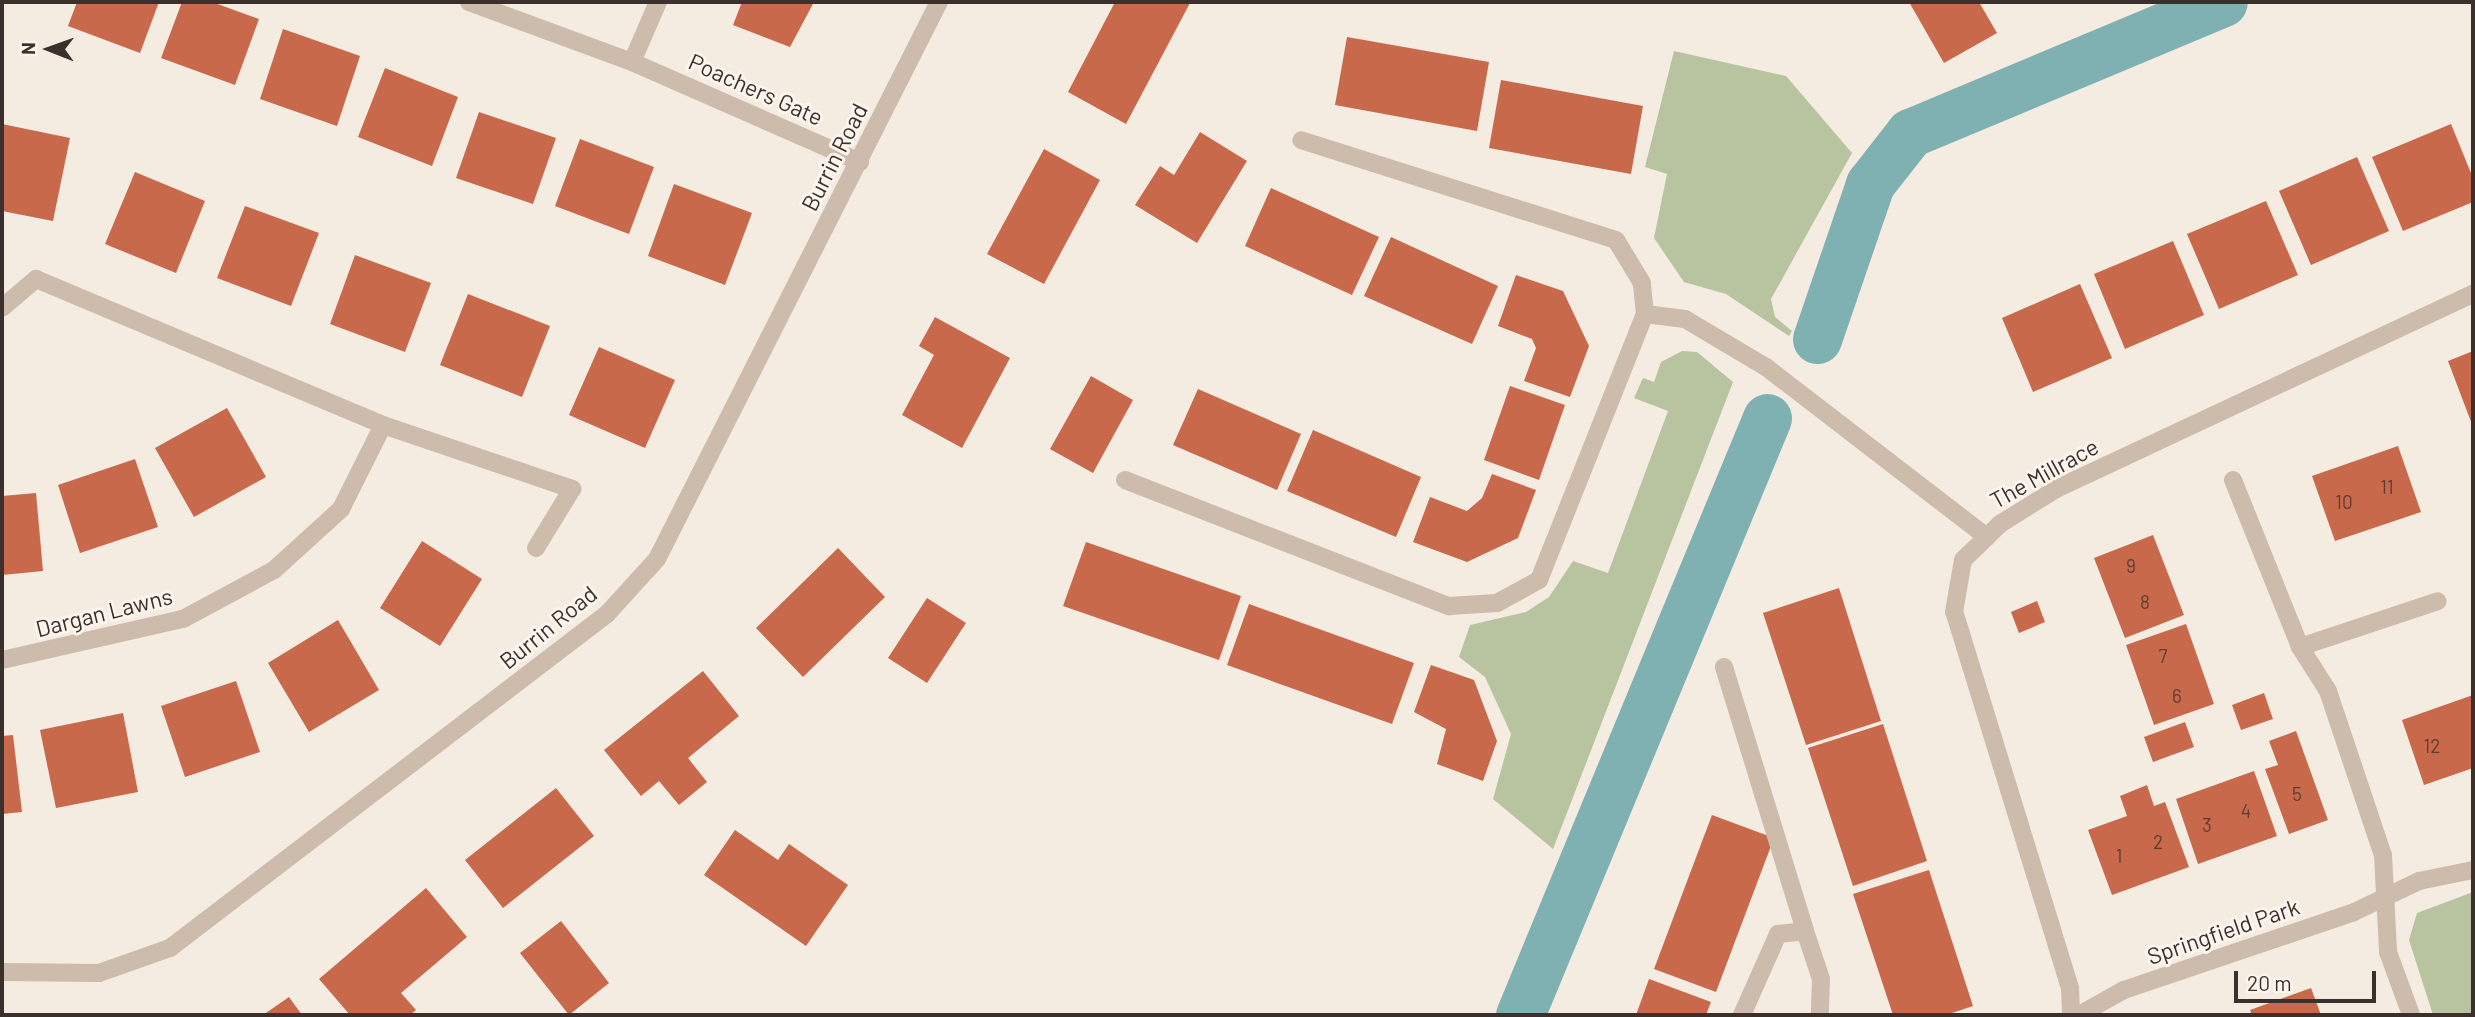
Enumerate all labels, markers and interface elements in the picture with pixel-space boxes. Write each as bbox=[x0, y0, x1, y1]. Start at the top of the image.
north arrow bbox=[14, 14, 84, 84]
text: N bbox=[16, 42, 39, 55]
street label: Poachers Gate bbox=[685, 47, 827, 131]
street label: Burrin Road bbox=[795, 99, 873, 215]
street label: The Millrace bbox=[1985, 432, 2103, 514]
house number: 11 bbox=[2380, 476, 2394, 498]
house number: 10 bbox=[2335, 491, 2353, 513]
house number: 9 bbox=[2126, 555, 2136, 577]
street label: Burrin Road bbox=[494, 579, 602, 675]
street label: Dargan Lawns bbox=[33, 582, 175, 642]
house number: 8 bbox=[2140, 591, 2150, 613]
house number: 7 bbox=[2159, 645, 2167, 667]
house number: 6 bbox=[2172, 685, 2182, 707]
house number: 12 bbox=[2424, 735, 2440, 757]
house number: 5 bbox=[2292, 783, 2302, 805]
house number: 4 bbox=[2241, 800, 2251, 822]
house number: 3 bbox=[2202, 814, 2212, 836]
house number: 2 bbox=[2153, 831, 2163, 853]
house number: 1 bbox=[2116, 845, 2122, 867]
street label: Springfield Park bbox=[2143, 892, 2303, 970]
scale bar bbox=[2237, 958, 2379, 1002]
text: 20 m bbox=[2247, 970, 2292, 995]

